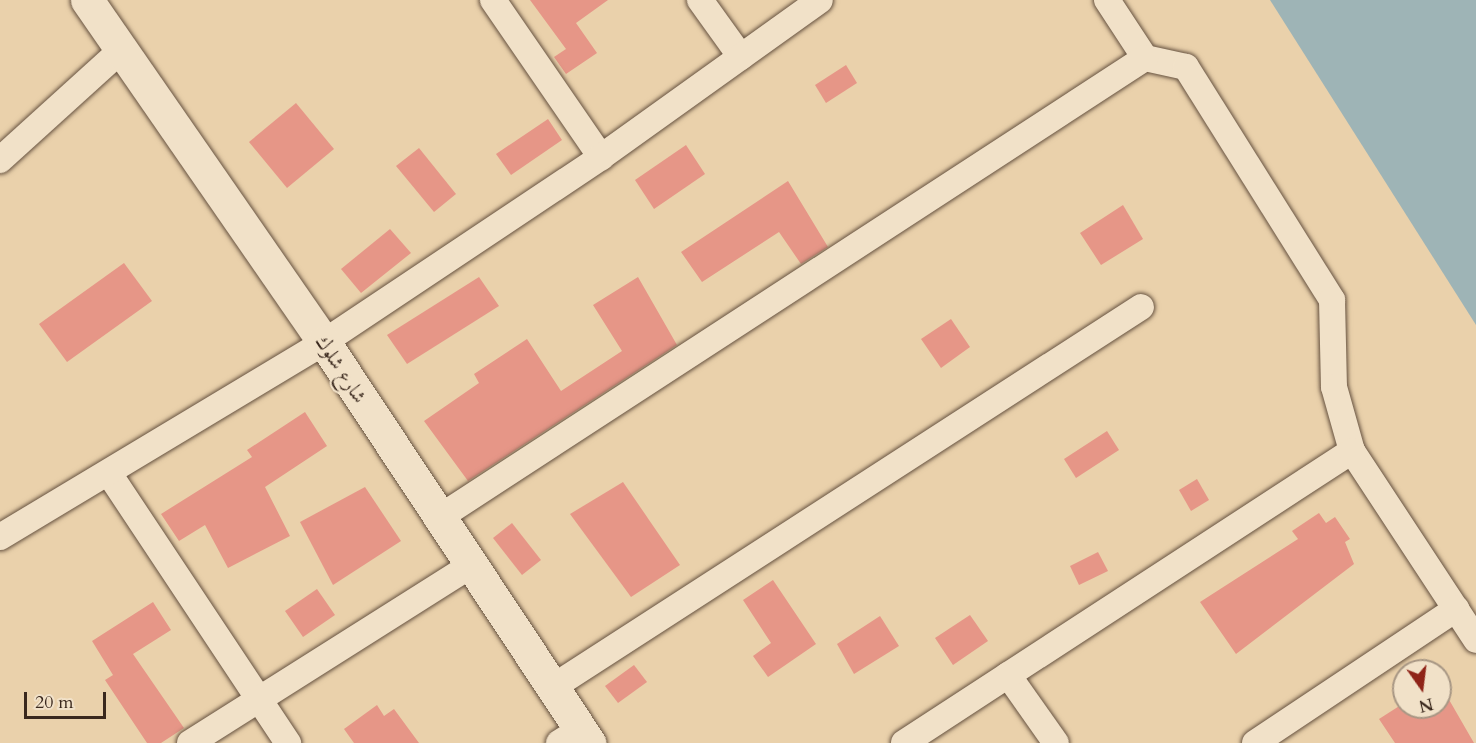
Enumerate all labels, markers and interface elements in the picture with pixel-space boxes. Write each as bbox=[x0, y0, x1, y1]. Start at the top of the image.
street label: شارع شلوك bbox=[310, 331, 372, 407]
north arrow bbox=[1392, 659, 1452, 719]
scale bar bbox=[27, 680, 110, 718]
text: 20 m bbox=[35, 690, 74, 715]
text: N bbox=[1416, 692, 1435, 717]

